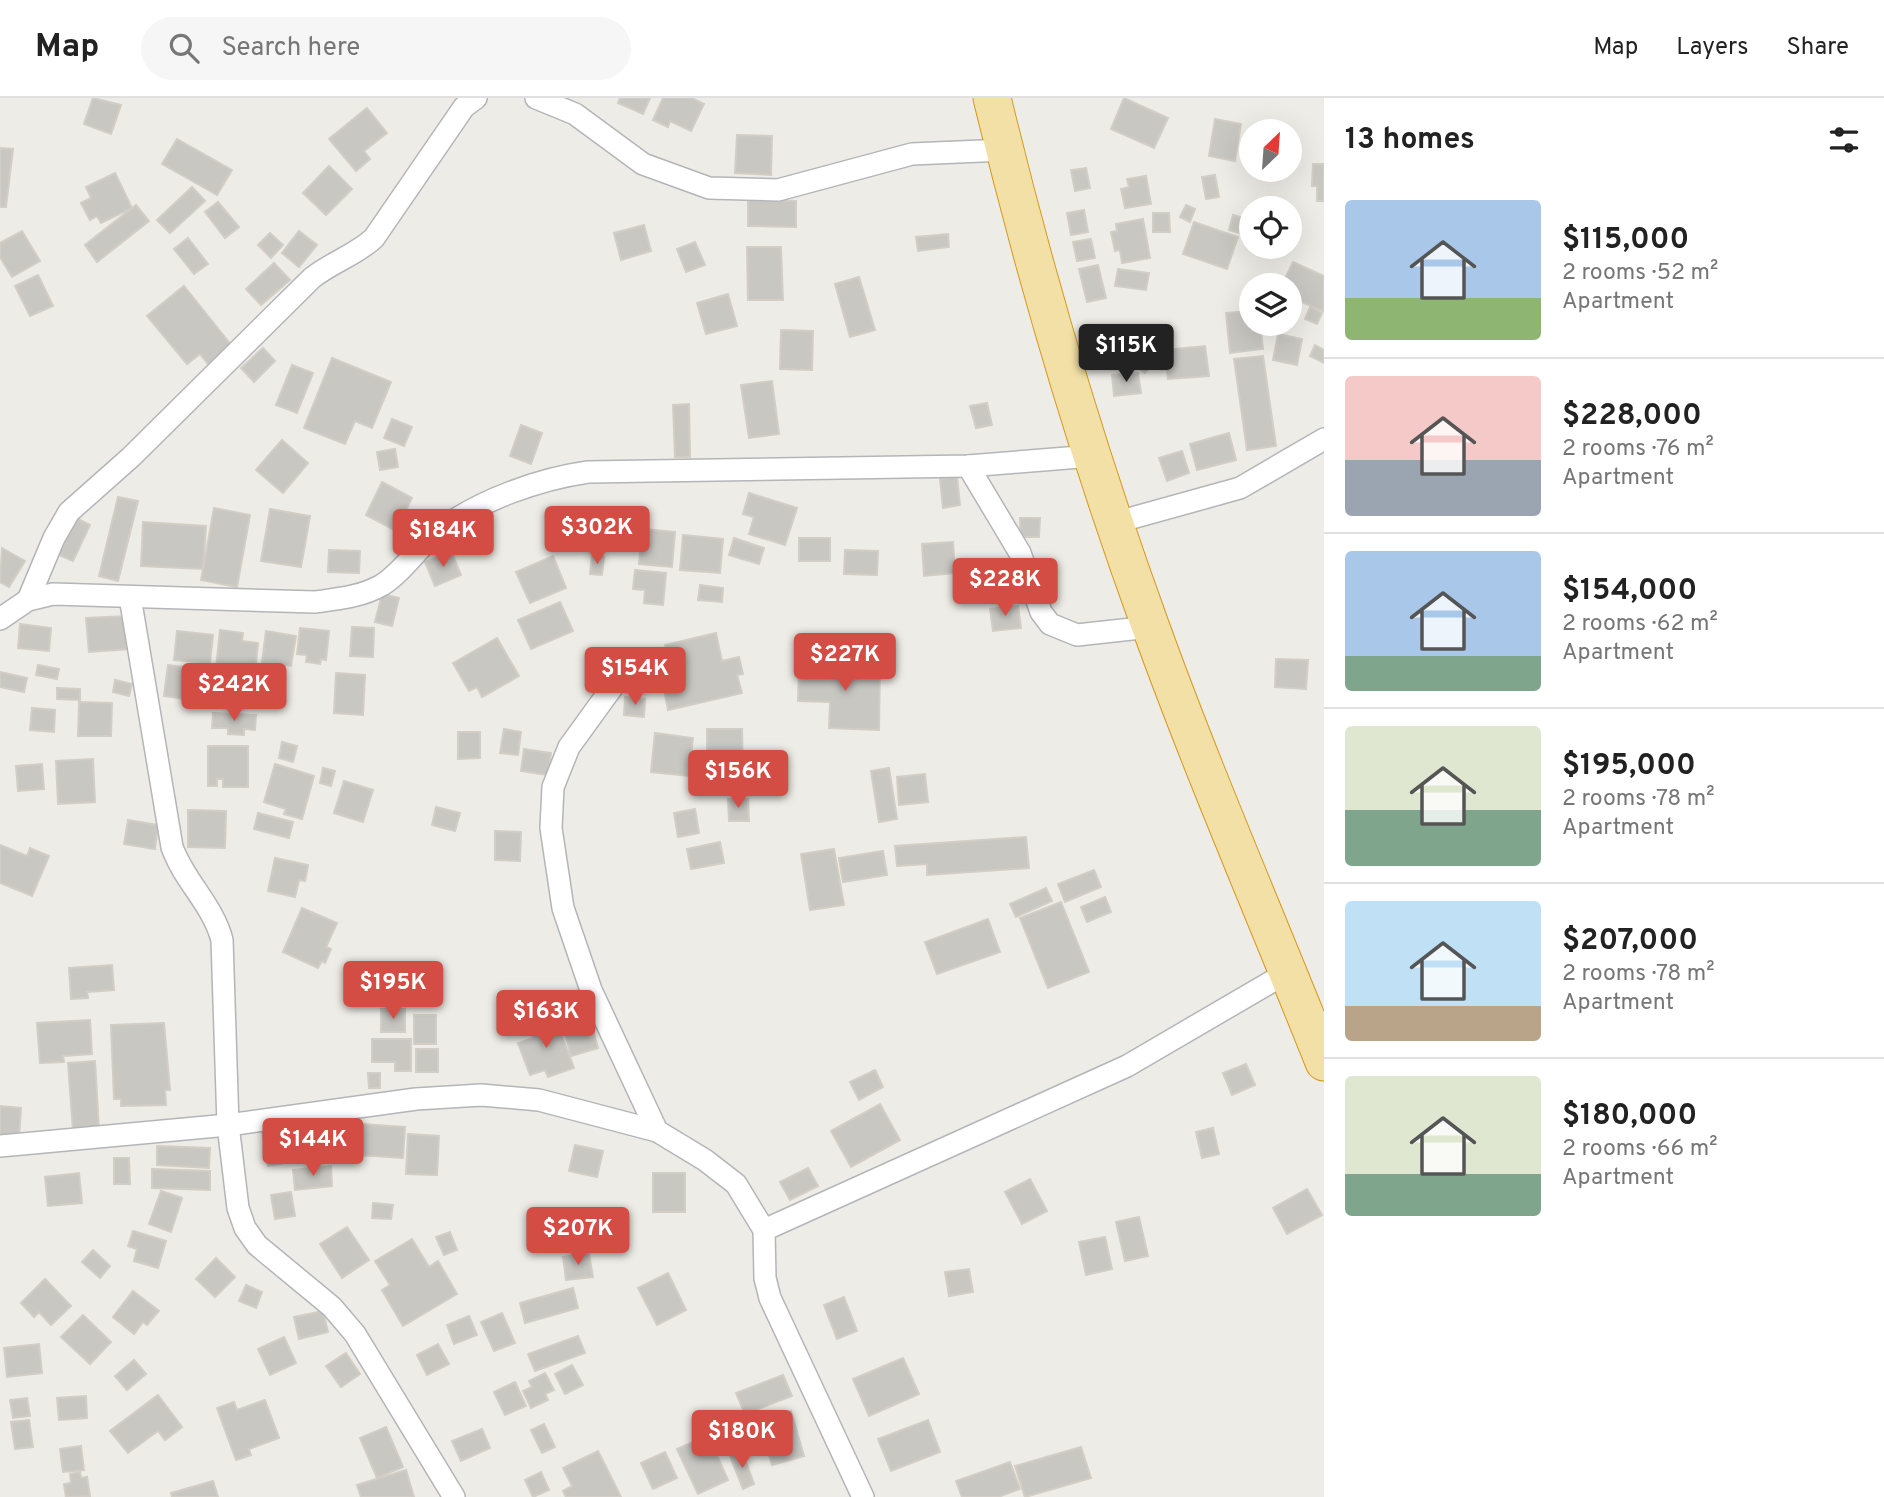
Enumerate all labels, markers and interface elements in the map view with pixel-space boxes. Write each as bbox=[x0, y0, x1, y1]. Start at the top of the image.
search box bbox=[141, 17, 631, 80]
text: Map bbox=[35, 27, 99, 69]
icon: search bbox=[165, 29, 203, 67]
text: Search here bbox=[221, 32, 360, 65]
text: Map bbox=[1593, 33, 1638, 63]
text: Layers bbox=[1676, 33, 1748, 63]
text: Share bbox=[1786, 33, 1849, 63]
north arrow bbox=[1239, 119, 1302, 182]
map controls bbox=[1239, 119, 1302, 336]
icon: filters bbox=[1825, 121, 1863, 159]
text: 13 homes bbox=[1345, 122, 1475, 159]
button: locate bbox=[1239, 196, 1302, 259]
text: $115,000 bbox=[1562, 222, 1689, 259]
icon: home bbox=[1401, 228, 1485, 312]
text: 2 rooms · 52 m² bbox=[1562, 259, 1718, 288]
button: layers bbox=[1239, 273, 1302, 336]
text: Apartment bbox=[1562, 288, 1674, 317]
pin: $115K bbox=[1077, 324, 1175, 384]
text: $115K bbox=[1095, 332, 1157, 361]
text: $228,000 bbox=[1562, 398, 1702, 435]
icon: home bbox=[1401, 404, 1485, 488]
text: 2 rooms · 76 m² bbox=[1562, 435, 1714, 464]
text: Apartment bbox=[1562, 464, 1674, 493]
pin: $302K bbox=[548, 506, 646, 566]
pin: $184K bbox=[394, 510, 492, 569]
text: $302K bbox=[561, 514, 633, 543]
text: $184K bbox=[409, 517, 477, 546]
pin: $228K bbox=[956, 559, 1054, 618]
text: $228K bbox=[969, 566, 1041, 595]
text: $154,000 bbox=[1562, 573, 1697, 610]
icon: home bbox=[1401, 579, 1485, 663]
text: 2 rooms · 62 m² bbox=[1562, 610, 1718, 639]
pin: $227K bbox=[796, 634, 894, 693]
text: Apartment bbox=[1562, 639, 1674, 668]
text: $227K bbox=[810, 641, 880, 670]
pin: $154K bbox=[586, 648, 684, 707]
text: $154K bbox=[601, 655, 669, 684]
pin: $242K bbox=[185, 664, 283, 723]
text: $242K bbox=[197, 671, 271, 700]
text: $195,000 bbox=[1562, 748, 1696, 785]
pin: $156K bbox=[689, 750, 787, 810]
icon: home bbox=[1401, 754, 1485, 838]
text: $156K bbox=[704, 758, 772, 787]
text: 2 rooms · 78 m² bbox=[1562, 785, 1715, 814]
text: Apartment bbox=[1562, 814, 1674, 843]
text: $207,000 bbox=[1562, 923, 1698, 960]
icon: home bbox=[1401, 929, 1485, 1013]
text: 2 rooms · 78 m² bbox=[1562, 960, 1715, 989]
pin: $195K bbox=[344, 962, 442, 1021]
text: $195K bbox=[359, 969, 427, 998]
text: Apartment bbox=[1562, 989, 1674, 1018]
pin: $163K bbox=[497, 990, 595, 1050]
text: $163K bbox=[512, 998, 580, 1027]
text: $180,000 bbox=[1562, 1098, 1697, 1135]
icon: home bbox=[1401, 1104, 1485, 1188]
pin: $144K bbox=[264, 1118, 362, 1178]
text: $144K bbox=[279, 1126, 347, 1155]
text: 2 rooms · 66 m² bbox=[1562, 1135, 1718, 1164]
text: Apartment bbox=[1562, 1164, 1674, 1193]
pin: $207K bbox=[529, 1208, 627, 1267]
text: $207K bbox=[542, 1215, 614, 1244]
pin: $180K bbox=[693, 1410, 791, 1470]
text: $180K bbox=[708, 1418, 776, 1447]

